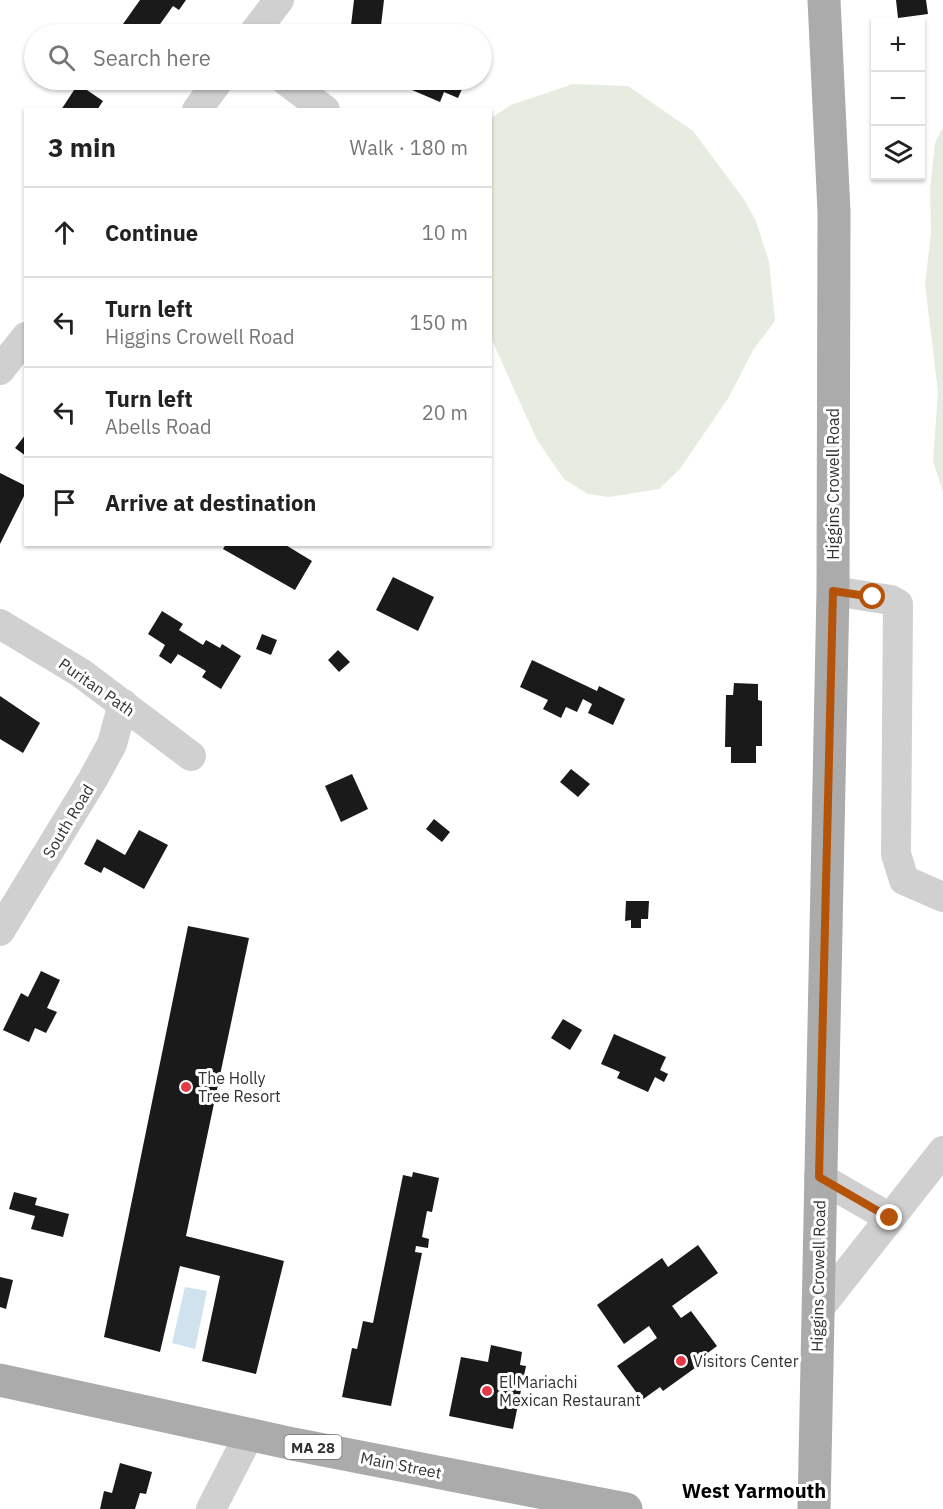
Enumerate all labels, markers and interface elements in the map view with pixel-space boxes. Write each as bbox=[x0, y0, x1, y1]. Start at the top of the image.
map controls bbox=[871, 18, 925, 180]
button: + bbox=[871, 18, 925, 72]
search box bbox=[24, 24, 492, 90]
icon: search bbox=[45, 41, 78, 74]
text: Search here bbox=[93, 43, 211, 72]
button: − bbox=[871, 72, 925, 126]
button: layers bbox=[871, 126, 925, 180]
text: 3 min bbox=[48, 130, 116, 164]
text: Walk · 180 m bbox=[350, 134, 468, 161]
icon: ahead bbox=[48, 216, 81, 249]
text: Continue bbox=[105, 218, 198, 247]
text: 10 m bbox=[422, 219, 468, 246]
text: Turn left bbox=[105, 294, 193, 323]
icon: left bbox=[48, 306, 81, 339]
text: 150 m bbox=[410, 309, 468, 336]
text: Higgins Crowell Road bbox=[105, 323, 295, 350]
text: Turn left bbox=[105, 384, 193, 413]
icon: left bbox=[48, 396, 81, 429]
text: 20 m bbox=[422, 399, 468, 426]
street label: Higgins Crowell Road bbox=[823, 408, 843, 560]
text: Abells Road bbox=[105, 413, 212, 440]
icon: arrive bbox=[48, 486, 81, 519]
text: Arrive at destination bbox=[105, 488, 316, 517]
route start bbox=[859, 583, 885, 609]
street label: Puritan Path bbox=[55, 653, 139, 721]
street label: South Road bbox=[38, 780, 98, 862]
place label: The Holly Tree Resort bbox=[198, 1068, 281, 1106]
marker: The Holly Tree Resort bbox=[179, 1080, 193, 1094]
street label: Higgins Crowell Road bbox=[807, 1200, 829, 1352]
route end bbox=[876, 1204, 902, 1230]
place label: Visitors Center bbox=[693, 1351, 799, 1371]
marker: Visitors Center bbox=[674, 1354, 688, 1368]
place label: El Mariachi Mexican Restaurant bbox=[499, 1372, 641, 1410]
marker: El Mariachi Mexican Restaurant bbox=[480, 1384, 494, 1398]
road number: MA 28 bbox=[284, 1435, 342, 1459]
street label: Main Street bbox=[359, 1447, 443, 1483]
district label: West Yarmouth bbox=[682, 1477, 826, 1504]

